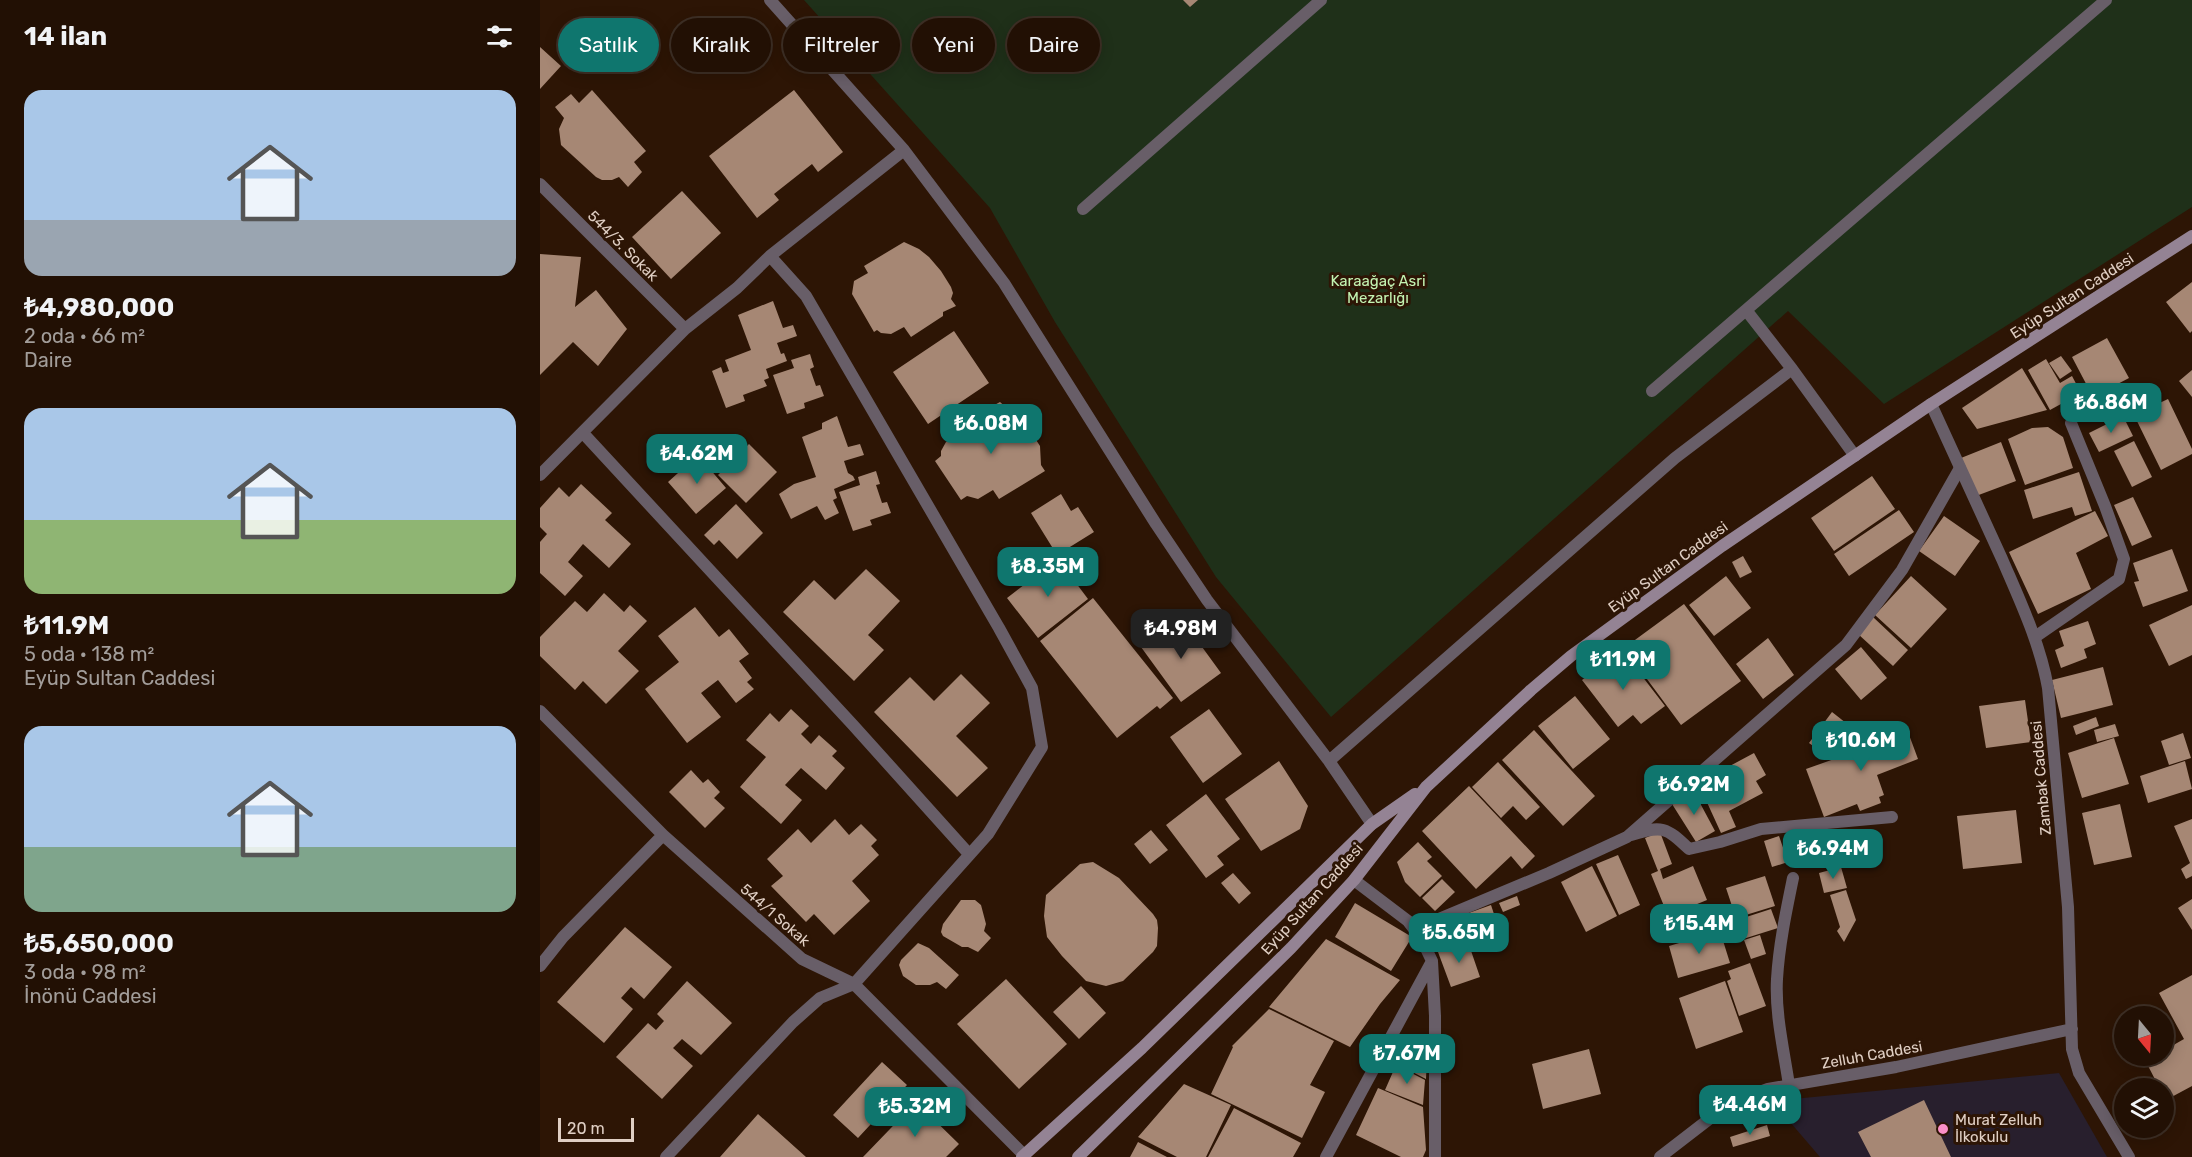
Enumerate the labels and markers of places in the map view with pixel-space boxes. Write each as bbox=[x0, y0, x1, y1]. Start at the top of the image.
pin: ₺6.86M bbox=[2062, 383, 2160, 434]
pin: ₺6.08M bbox=[942, 404, 1040, 455]
pin: ₺4.62M bbox=[648, 434, 746, 485]
pin: ₺8.35M bbox=[999, 547, 1097, 598]
pin: ₺4.98M bbox=[1132, 609, 1230, 660]
pin: ₺11.9M bbox=[1574, 640, 1672, 691]
pin: ₺10.6M bbox=[1812, 721, 1910, 772]
pin: ₺6.92M bbox=[1645, 765, 1743, 816]
pin: ₺6.94M bbox=[1784, 829, 1882, 880]
pin: ₺15.4M bbox=[1650, 904, 1748, 955]
pin: ₺5.65M bbox=[1410, 913, 1508, 964]
pin: ₺7.67M bbox=[1358, 1034, 1456, 1085]
pin: ₺4.46M bbox=[1701, 1085, 1799, 1136]
pin: ₺5.32M bbox=[866, 1087, 964, 1138]
place label: Murat Zelluh İlkokulu bbox=[1955, 1111, 2042, 1146]
marker: Murat Zelluh İlkokulu bbox=[1936, 1122, 1950, 1136]

